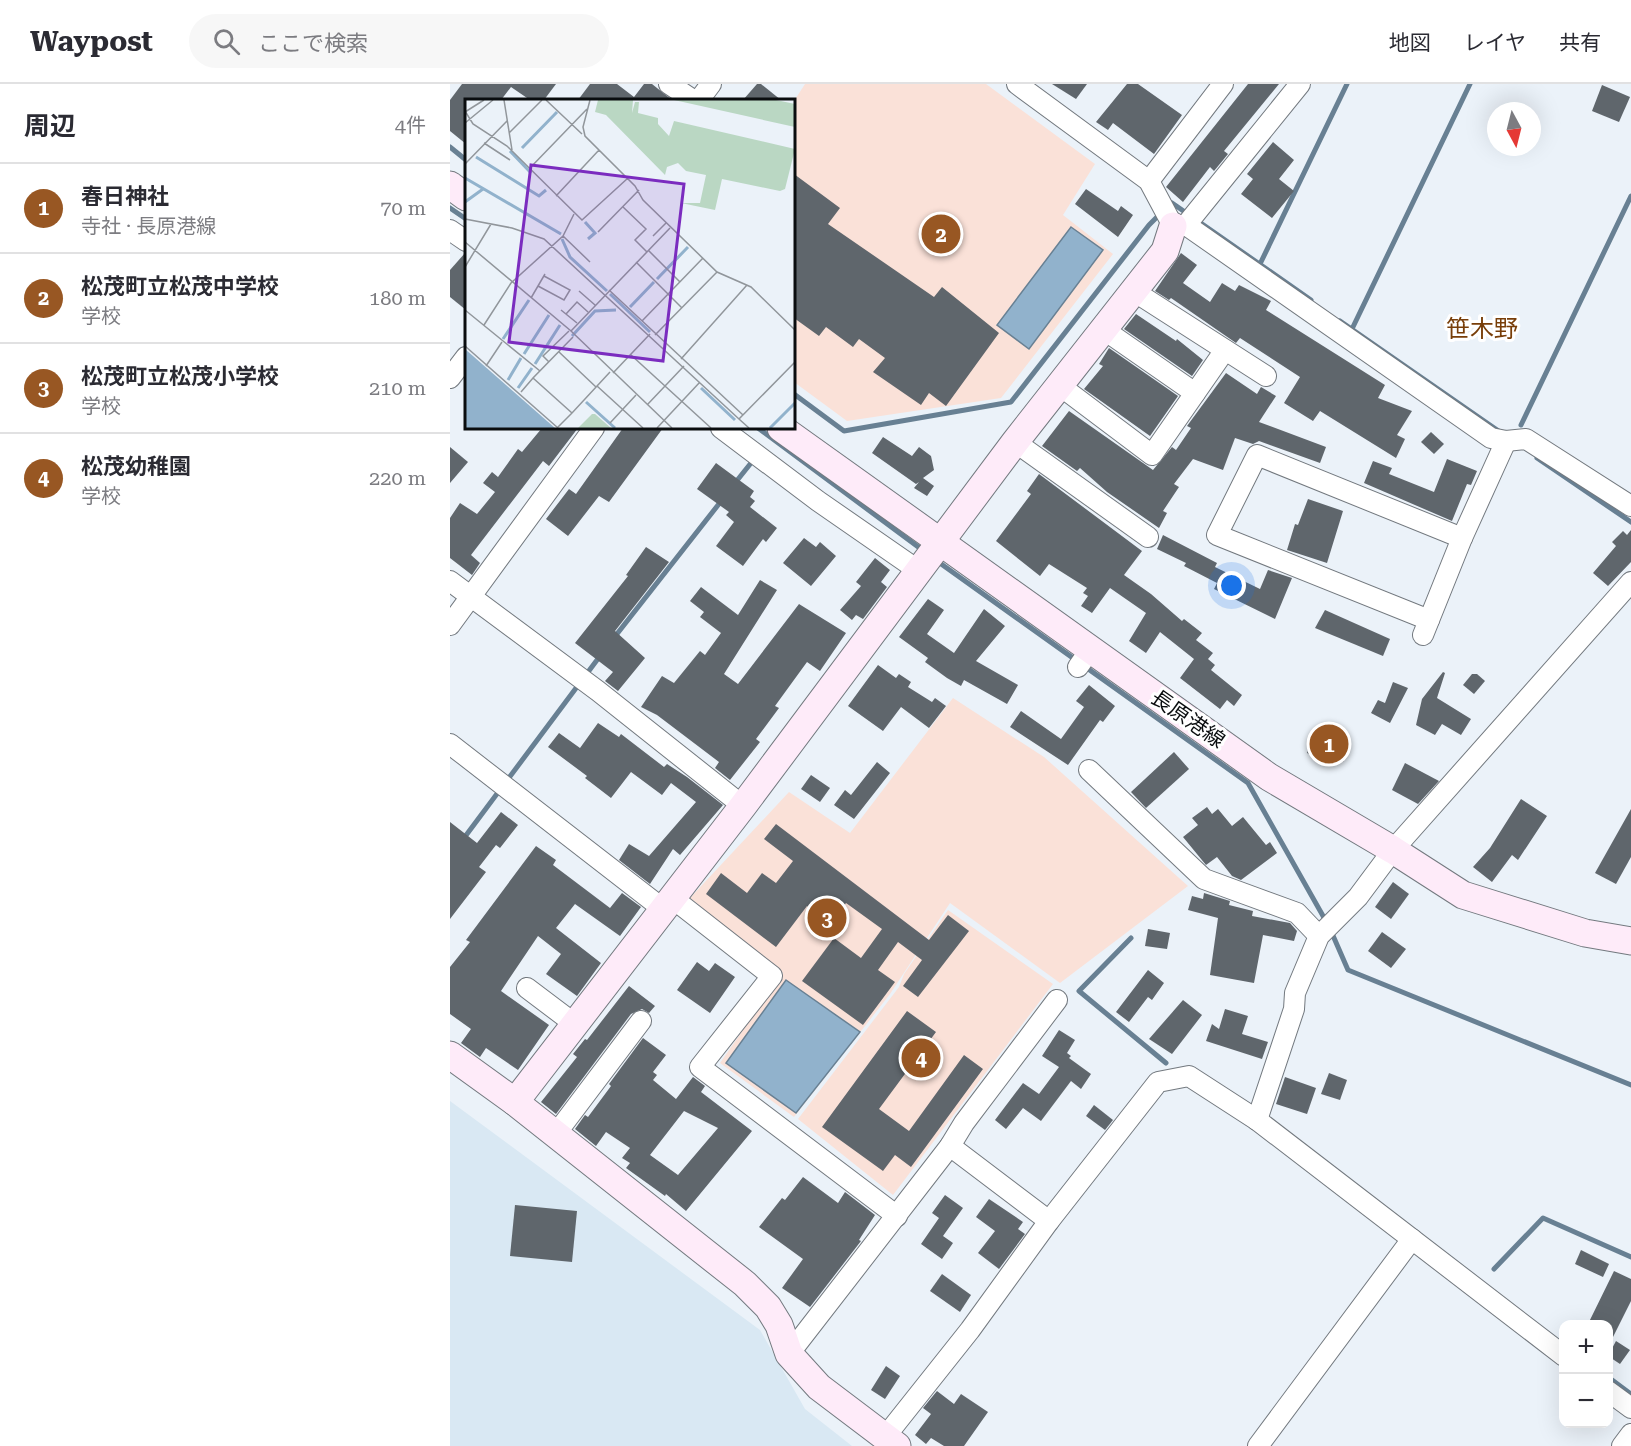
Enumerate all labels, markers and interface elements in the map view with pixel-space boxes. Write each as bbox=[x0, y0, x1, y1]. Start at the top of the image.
search box bbox=[189, 14, 609, 68]
text: Waypost bbox=[30, 25, 153, 58]
icon: search bbox=[210, 25, 243, 58]
text: ここで検索 bbox=[258, 31, 368, 56]
text: 地図 bbox=[1389, 31, 1431, 55]
text: レイヤ bbox=[1464, 31, 1526, 55]
text: 共有 bbox=[1559, 31, 1601, 55]
inset map bbox=[465, 99, 795, 429]
north arrow bbox=[1487, 102, 1541, 156]
text: 周辺 bbox=[24, 111, 76, 141]
text: 4件 bbox=[395, 113, 426, 137]
text: 春日神社 bbox=[81, 184, 169, 209]
text: 1 bbox=[38, 196, 49, 220]
text: 70 m bbox=[380, 196, 426, 220]
pin: 2 bbox=[922, 212, 960, 256]
text: 寺社 · 長原港線 bbox=[81, 214, 216, 238]
text: 松茂町立松茂中学校 bbox=[81, 274, 279, 299]
text: 2 bbox=[38, 286, 49, 310]
text: 180 m bbox=[369, 286, 426, 310]
text: 学校 bbox=[81, 304, 121, 328]
district label: 笹木野 bbox=[1446, 315, 1518, 343]
text: 松茂町立松茂小学校 bbox=[81, 364, 279, 389]
text: 3 bbox=[38, 376, 49, 400]
text: 210 m bbox=[369, 376, 426, 400]
text: 学校 bbox=[81, 394, 121, 418]
text: 松茂幼稚園 bbox=[81, 454, 191, 479]
text: 4 bbox=[38, 466, 49, 490]
text: 220 m bbox=[369, 466, 426, 490]
text: 学校 bbox=[81, 484, 121, 508]
your location bbox=[1217, 571, 1246, 600]
street label: 長原港線 bbox=[1147, 685, 1229, 753]
pin: 1 bbox=[1310, 722, 1348, 766]
pin: 3 bbox=[808, 896, 847, 940]
pin: 4 bbox=[902, 1036, 940, 1080]
map controls bbox=[1559, 1320, 1613, 1428]
button: + bbox=[1559, 1320, 1613, 1374]
button: − bbox=[1559, 1374, 1613, 1428]

